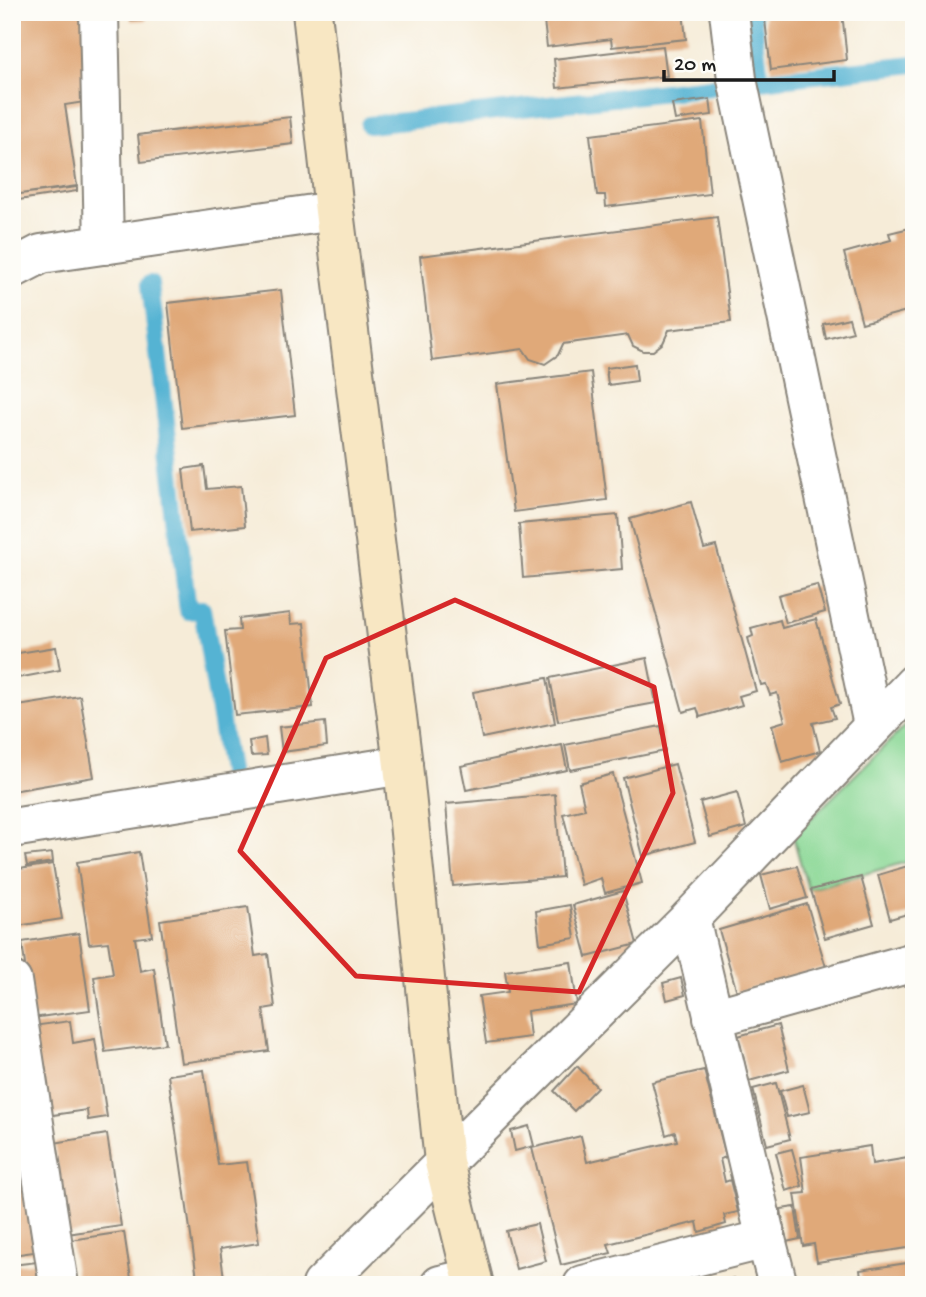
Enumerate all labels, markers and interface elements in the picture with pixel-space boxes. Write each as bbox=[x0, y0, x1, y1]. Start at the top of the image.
scale bar bbox=[664, 38, 833, 82]
text: 20 m bbox=[674, 54, 716, 79]

